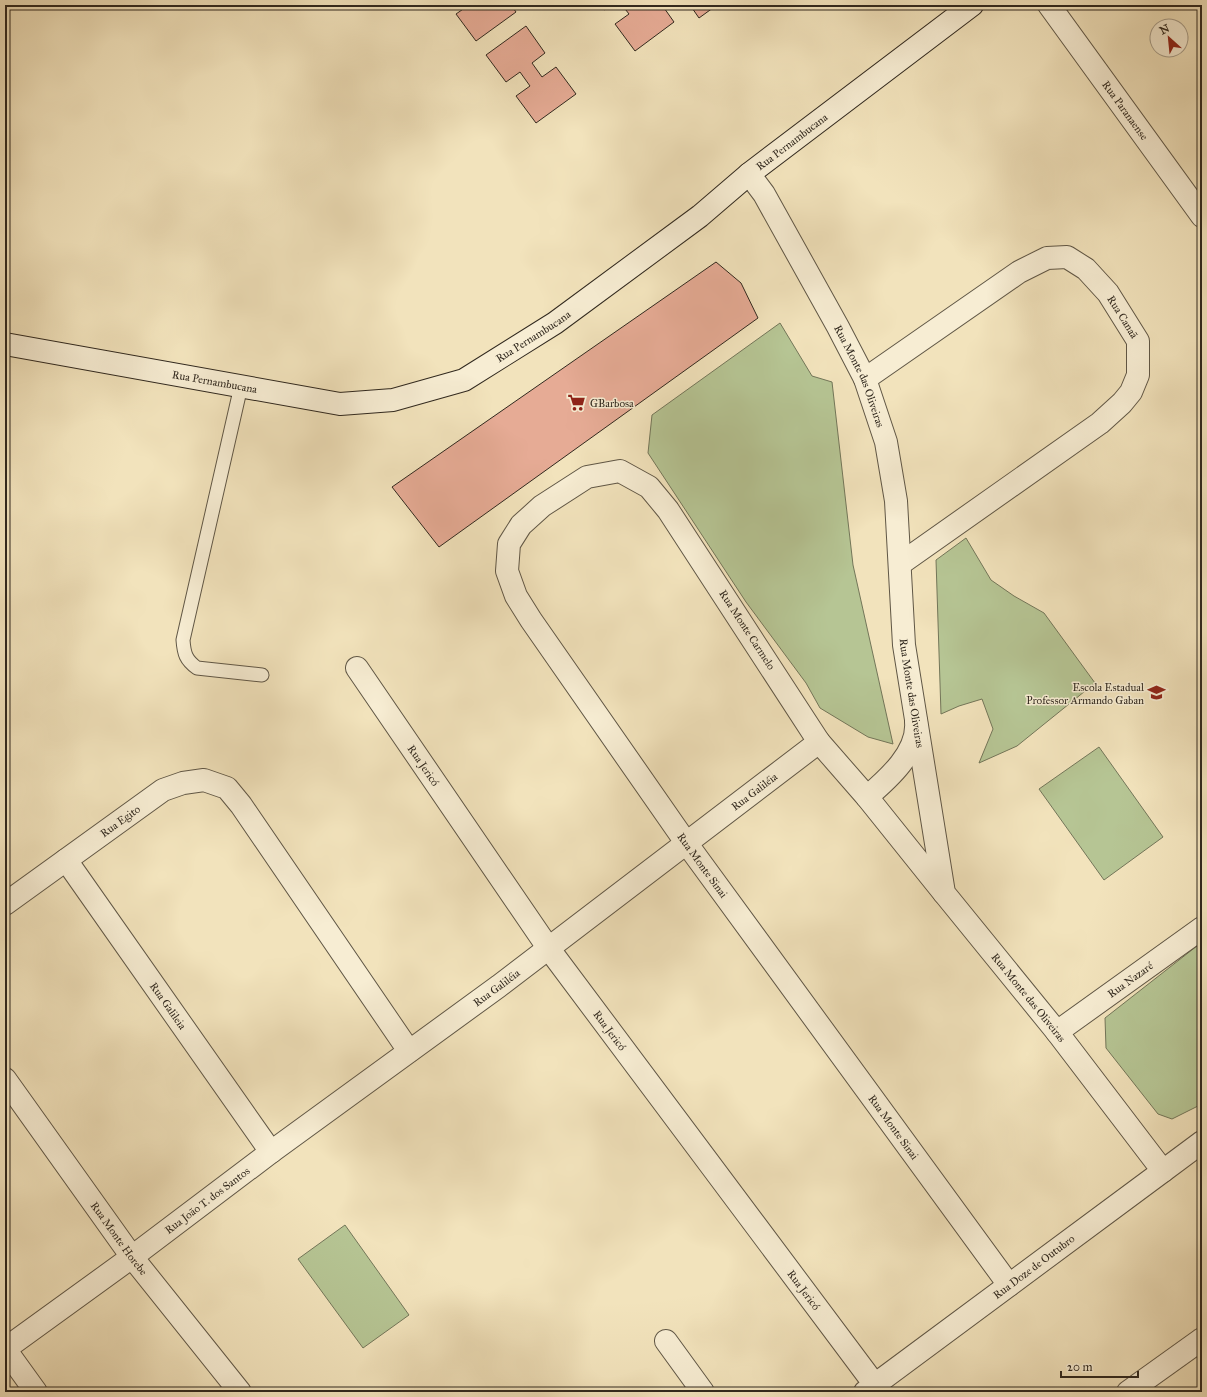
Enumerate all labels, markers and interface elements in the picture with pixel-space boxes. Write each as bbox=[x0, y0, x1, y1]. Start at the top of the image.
north arrow bbox=[1149, 18, 1189, 58]
text: N bbox=[1158, 21, 1172, 37]
street label: Rua Paranaense bbox=[1100, 78, 1151, 143]
street label: Rua Pernambucana bbox=[753, 110, 830, 173]
street label: Rua Canaã bbox=[1105, 293, 1141, 341]
street label: Rua Pernambucana bbox=[493, 307, 573, 365]
street label: Rua Monte das Oliveiras bbox=[832, 323, 887, 429]
street label: Rua Pernambucana bbox=[171, 368, 259, 396]
supermarket icon: GBarbosa bbox=[567, 393, 587, 413]
place label: GBarbosa bbox=[590, 397, 634, 410]
street label: Rua Monte Carmelo bbox=[716, 588, 778, 673]
street label: Rua Monte das Oliveiras bbox=[897, 638, 927, 749]
place label: Escola Estadual Professor Armando Gaban bbox=[1026, 681, 1144, 707]
school or university icon: Escola Estadual Professor Armando Gaban bbox=[1147, 683, 1167, 703]
street label: Rua Jericó bbox=[405, 742, 442, 789]
street label: Rua Galiléia bbox=[729, 769, 780, 813]
street label: Rua Egito bbox=[98, 802, 143, 840]
street label: Rua Monte Sinai bbox=[675, 830, 731, 900]
street label: Rua Monte das Oliveiras bbox=[989, 950, 1069, 1044]
street label: Rua Nazaré bbox=[1105, 959, 1156, 1000]
street label: Rua Galiléia bbox=[471, 966, 522, 1009]
street label: Rua Galileia bbox=[147, 980, 189, 1032]
street label: Rua Jericó bbox=[591, 1008, 629, 1053]
street label: Rua Monte Sinai bbox=[866, 1092, 922, 1162]
street label: Rua João T. dos Santos bbox=[162, 1164, 252, 1236]
street label: Rua Monte Horebe bbox=[88, 1199, 151, 1278]
street label: Rua Doze de Outubro bbox=[991, 1232, 1077, 1302]
street label: Rua Jericó bbox=[785, 1267, 823, 1313]
scale bar bbox=[1061, 1353, 1138, 1379]
text: 20 m bbox=[1067, 1360, 1093, 1374]

